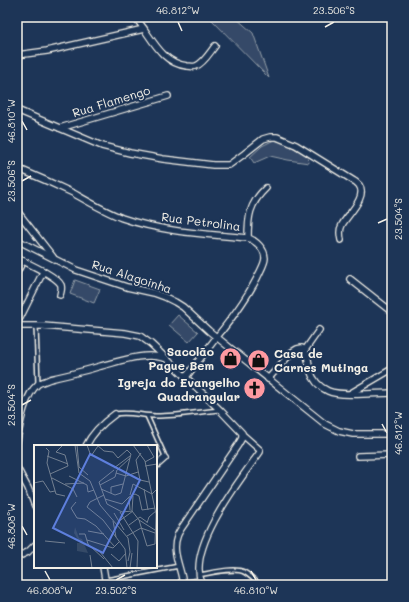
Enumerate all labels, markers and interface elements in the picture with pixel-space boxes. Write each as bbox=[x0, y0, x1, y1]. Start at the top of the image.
text: 46.812°W bbox=[156, 3, 200, 17]
text: 23.506°S bbox=[313, 3, 355, 17]
street label: Rua Flamengo bbox=[70, 82, 152, 120]
text: 46.810°W bbox=[4, 99, 18, 143]
text: 23.506°S bbox=[4, 160, 18, 202]
text: 23.504°S bbox=[391, 198, 405, 240]
street label: Rua Petrolina bbox=[161, 208, 241, 234]
street label: Rua Alagoinha bbox=[90, 256, 174, 296]
place label: Sacolão Pague Bem bbox=[148, 343, 214, 373]
shop icon: Sacolão Pague Bem bbox=[217, 345, 243, 371]
place label: Casa de Carnes Mutinga bbox=[274, 345, 368, 375]
shop icon: Casa de Carnes Mutinga bbox=[245, 347, 271, 373]
place label: Igreja do Evangelho Quadrangular bbox=[118, 374, 240, 404]
church icon: Igreja do Evangelho Quadrangular bbox=[242, 376, 268, 402]
text: 23.504°S bbox=[4, 384, 18, 426]
text: 46.812°W bbox=[391, 411, 405, 455]
inset map bbox=[34, 445, 157, 568]
text: 46.808°W bbox=[4, 503, 18, 549]
text: 46.808°W bbox=[27, 583, 73, 597]
text: 23.502°S bbox=[95, 583, 137, 597]
text: 46.810°W bbox=[234, 583, 278, 597]

